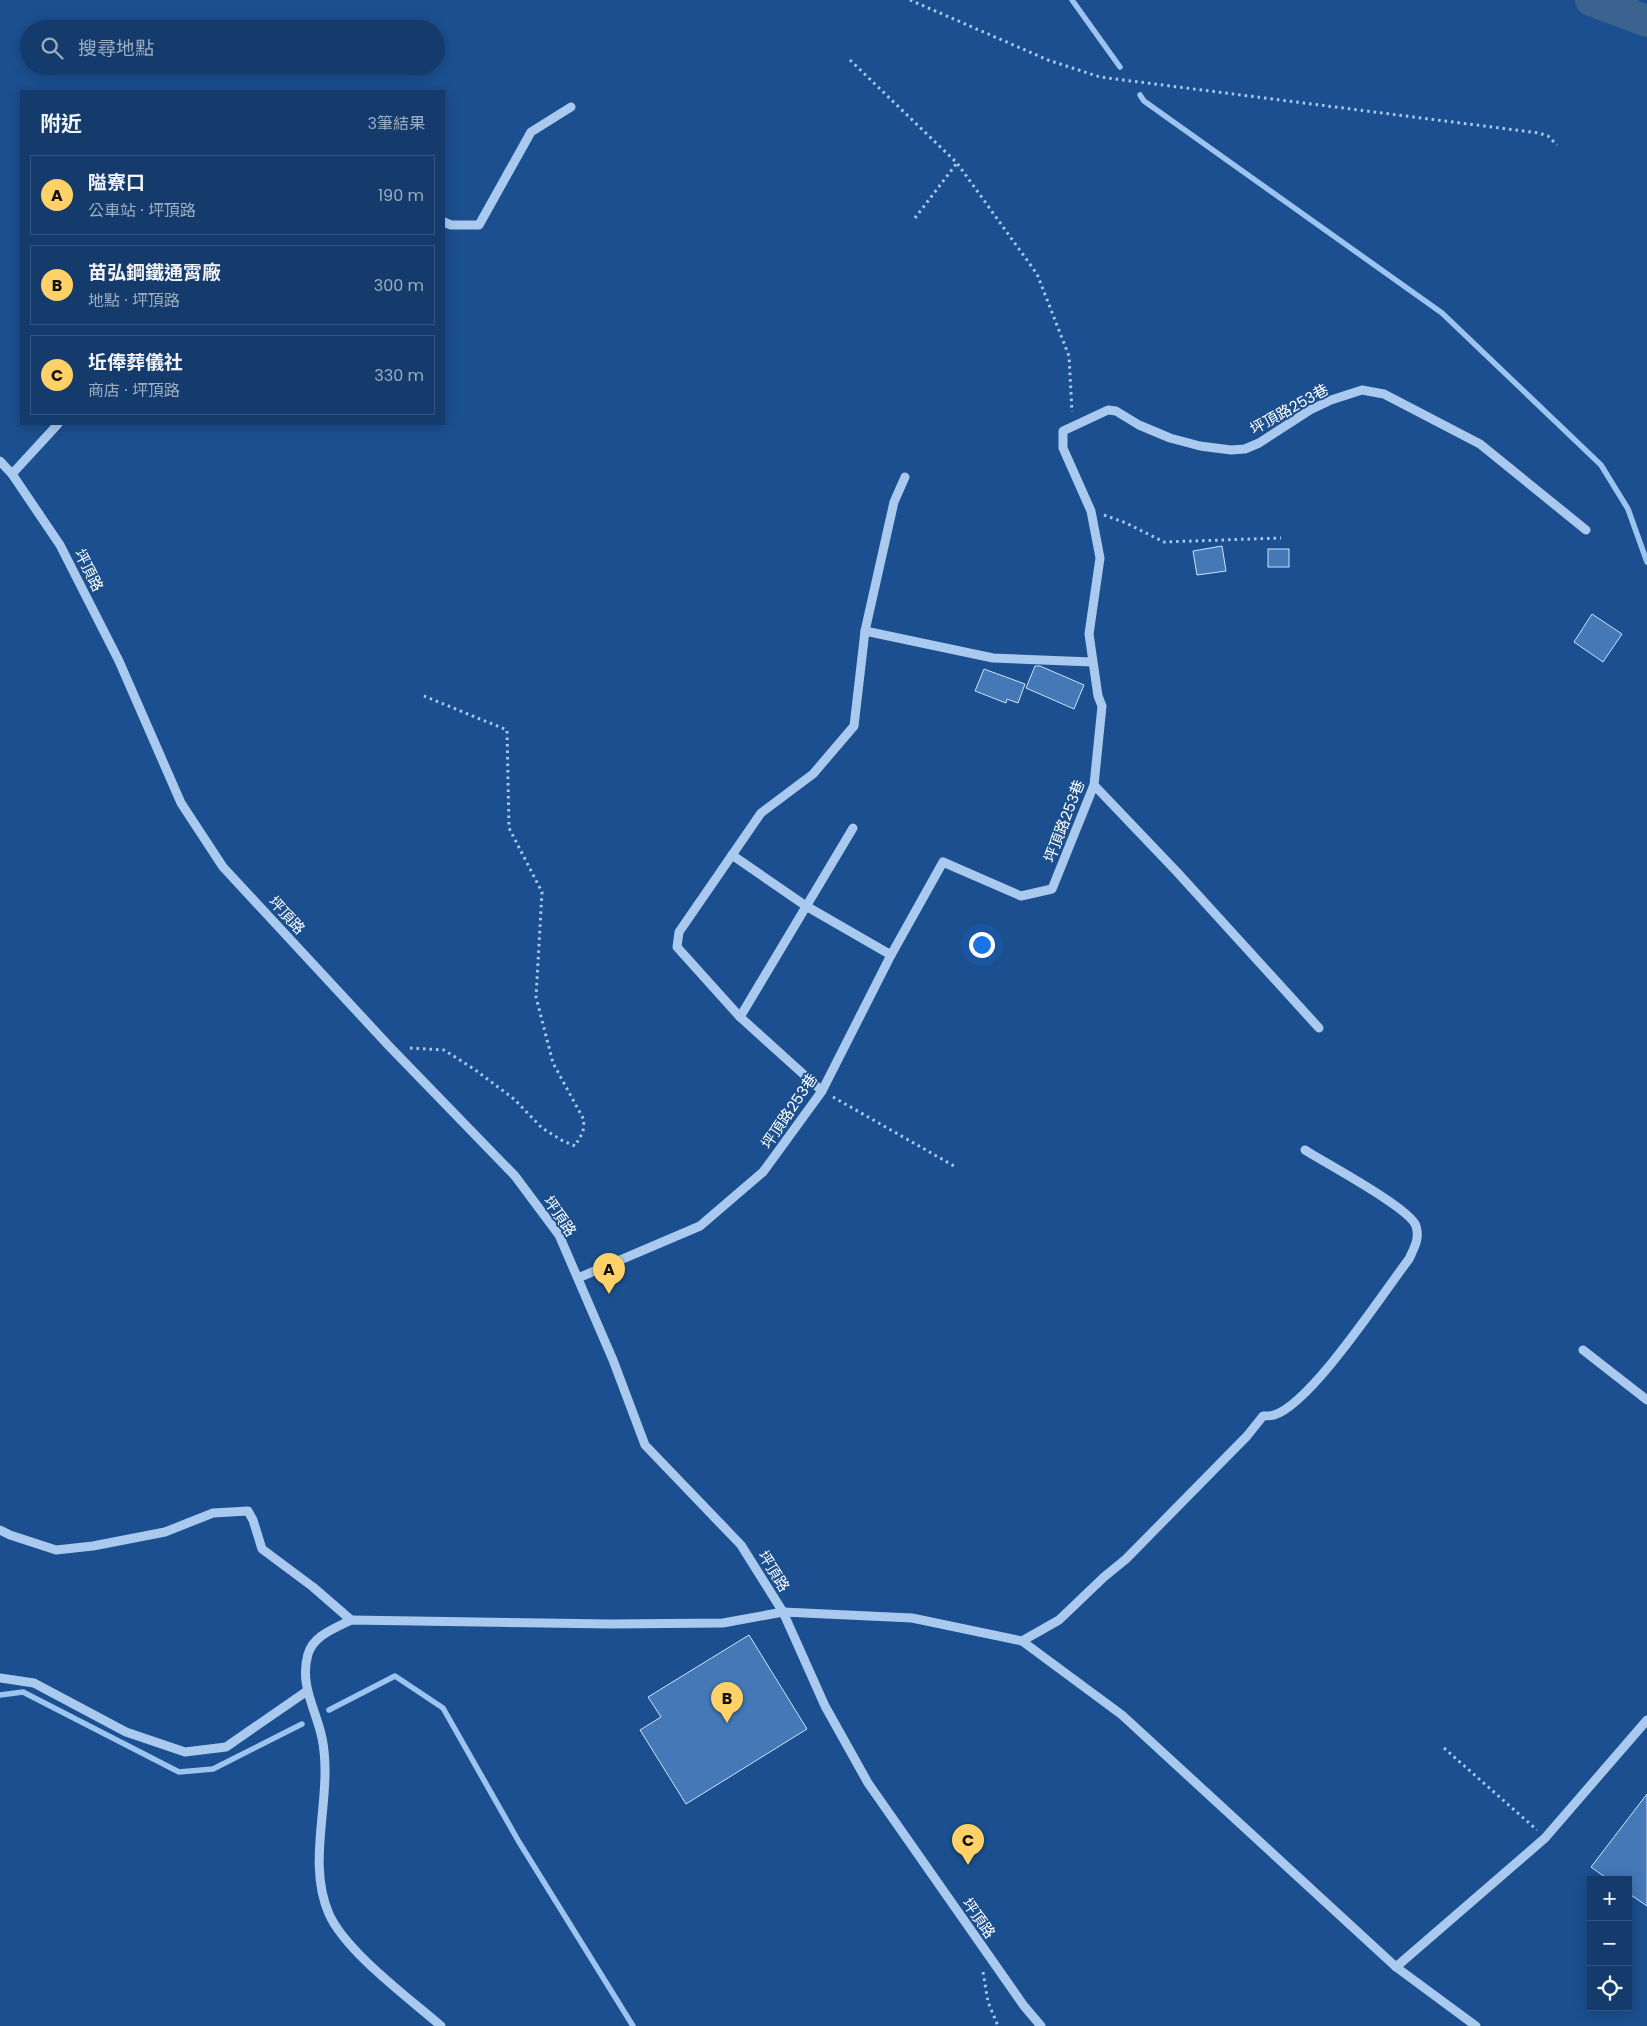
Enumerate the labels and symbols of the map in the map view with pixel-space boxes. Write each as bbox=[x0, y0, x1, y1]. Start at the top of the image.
street label: 坪頂路253巷 bbox=[1246, 379, 1332, 439]
street label: 坪頂路 bbox=[69, 545, 109, 595]
street label: 坪頂路253巷 bbox=[1039, 777, 1089, 865]
street label: 坪頂路 bbox=[264, 891, 310, 939]
your location bbox=[969, 932, 995, 958]
street label: 坪頂路253巷 bbox=[756, 1069, 822, 1153]
street label: 坪頂路 bbox=[539, 1191, 581, 1241]
pin: A bbox=[593, 1253, 625, 1294]
street label: 坪頂路 bbox=[753, 1546, 795, 1596]
pin: B bbox=[711, 1682, 743, 1723]
pin: C bbox=[952, 1824, 984, 1865]
street label: 坪頂路 bbox=[957, 1894, 1001, 1942]

